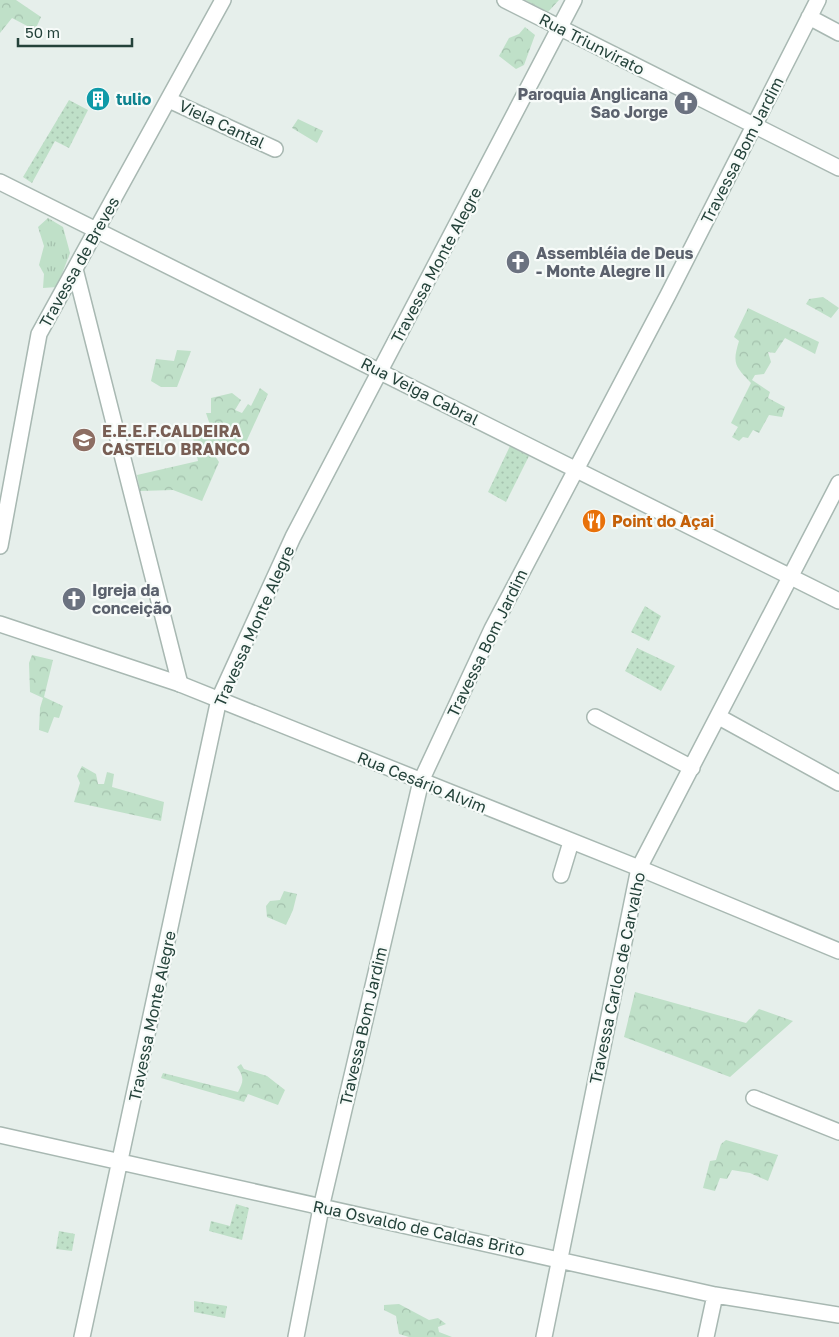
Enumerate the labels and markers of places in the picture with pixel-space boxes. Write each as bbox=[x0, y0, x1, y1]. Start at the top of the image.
place label: Paroquia Anglicana Sao Jorge bbox=[518, 84, 668, 122]
building icon: tulio bbox=[85, 86, 111, 112]
place label: tulio bbox=[116, 89, 152, 109]
church icon: Paroquia Anglicana Sao Jorge bbox=[673, 90, 699, 116]
place label: Assembléia de Deus - Monte Alegre II bbox=[536, 243, 694, 281]
church icon: Assembléia de Deus - Monte Alegre II bbox=[505, 249, 531, 275]
place label: E.E.E.F.CALDEIRA CASTELO BRANCO bbox=[102, 421, 250, 459]
school or university icon: E.E.E.F.CALDEIRA CASTELO BRANCO bbox=[71, 427, 97, 453]
restaurant icon: Point do Açai bbox=[581, 508, 607, 534]
place label: Point do Açai bbox=[612, 511, 714, 531]
place label: Igreja da conceição bbox=[92, 580, 172, 618]
church icon: Igreja da conceição bbox=[61, 586, 87, 612]

